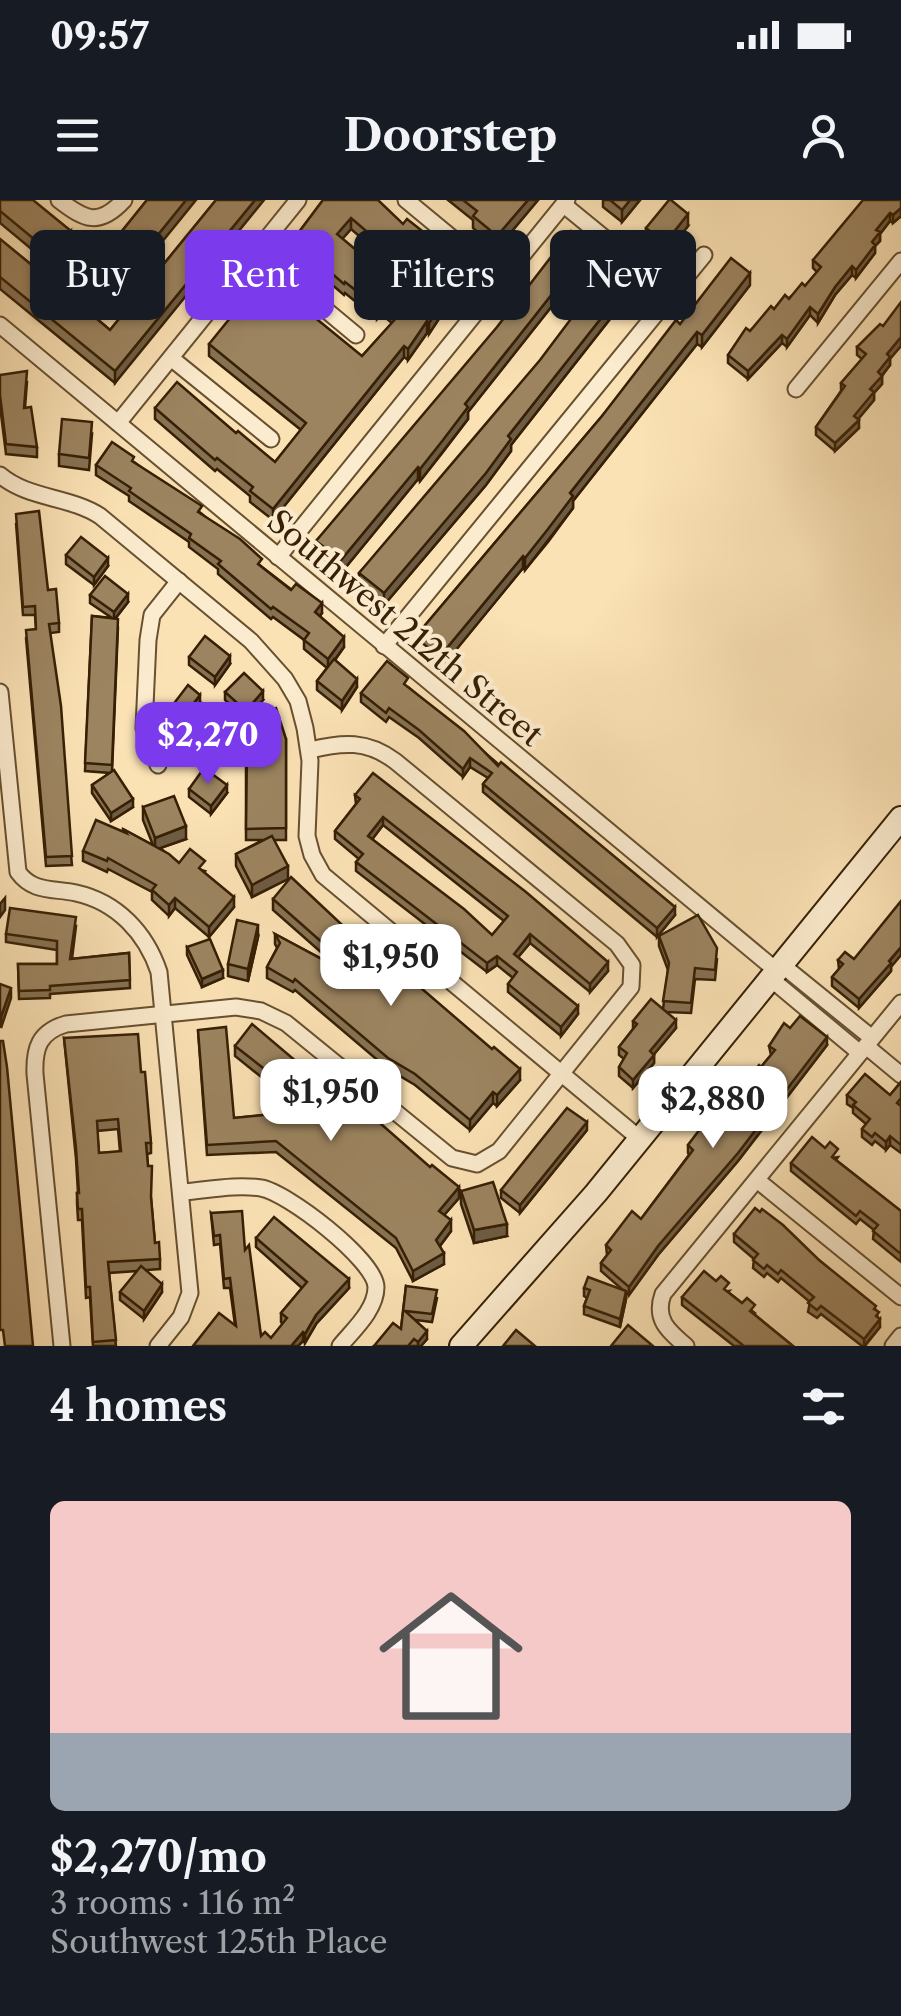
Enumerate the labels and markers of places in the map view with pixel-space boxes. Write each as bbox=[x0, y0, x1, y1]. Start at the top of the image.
pin: $2,270 bbox=[127, 702, 289, 787]
pin: $1,950 bbox=[310, 924, 472, 1009]
pin: $1,950 bbox=[250, 1059, 412, 1144]
pin: $2,880 bbox=[632, 1066, 794, 1151]

